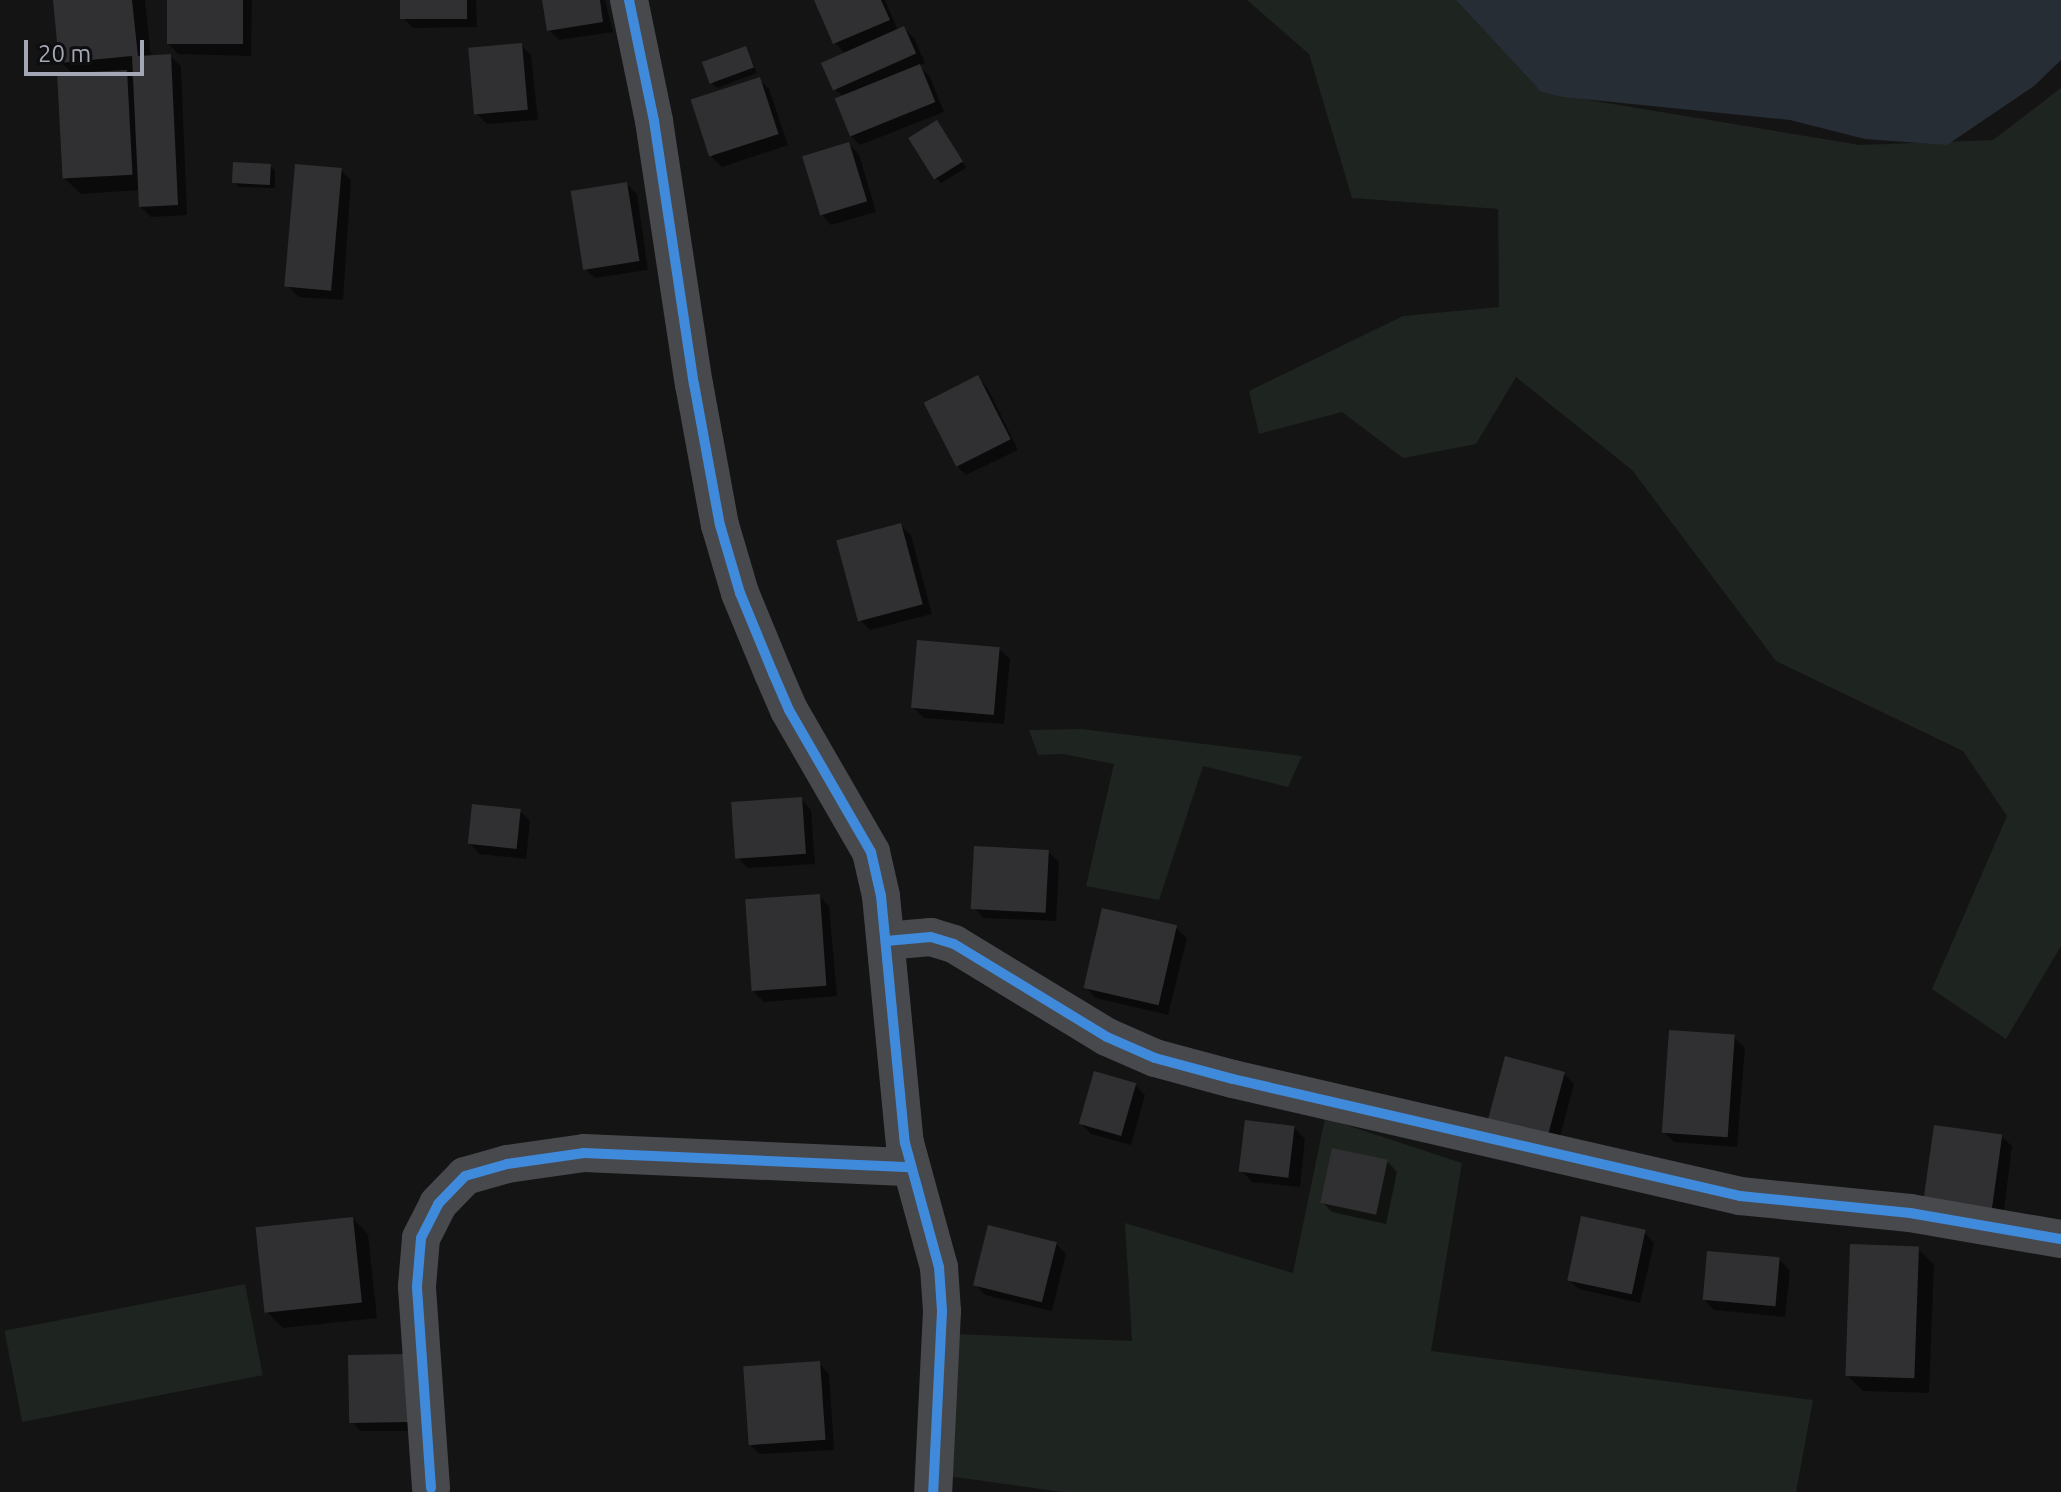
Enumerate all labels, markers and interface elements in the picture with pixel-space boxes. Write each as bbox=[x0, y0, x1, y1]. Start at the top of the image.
scale bar bbox=[28, 24, 148, 74]
text: 20 m bbox=[38, 40, 91, 67]

